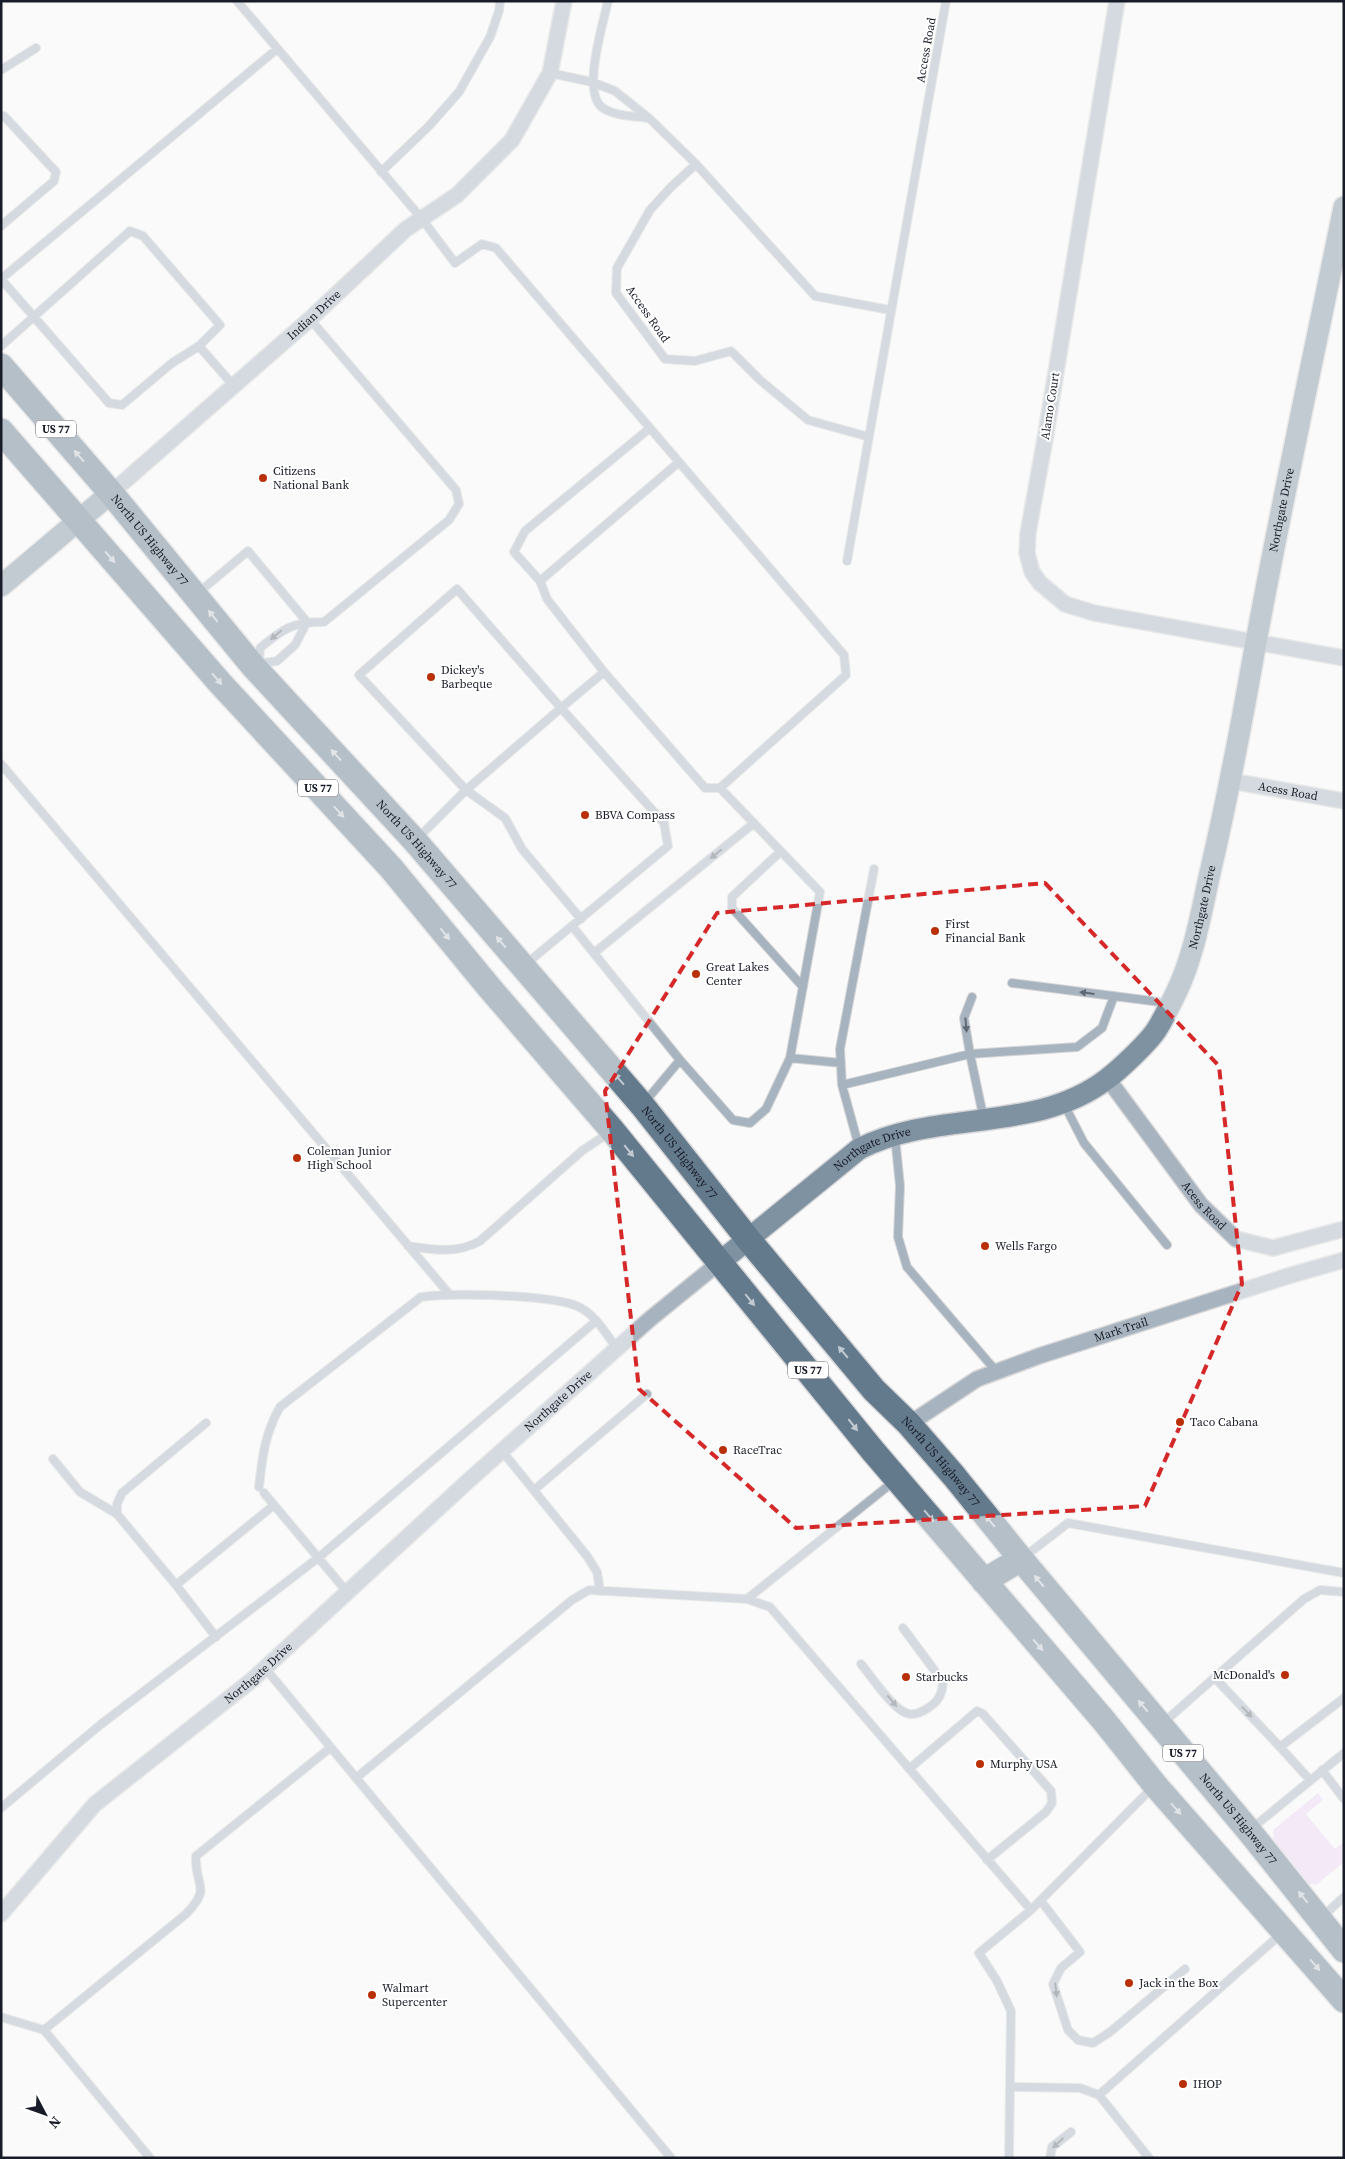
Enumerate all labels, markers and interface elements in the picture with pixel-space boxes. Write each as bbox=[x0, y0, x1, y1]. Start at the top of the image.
street label: Access Road bbox=[912, 16, 940, 84]
street label: Access Road bbox=[623, 282, 674, 346]
street label: Indian Drive bbox=[284, 286, 344, 343]
street label: Alamo Court bbox=[1037, 371, 1063, 441]
road number: US 77 bbox=[36, 420, 76, 438]
one-way arrow bbox=[74, 450, 85, 462]
place label: Citizens National Bank bbox=[273, 463, 349, 493]
street label: Northgate Drive bbox=[1265, 466, 1298, 554]
marker: Citizens National Bank bbox=[257, 472, 269, 484]
street label: North US Highway 77 bbox=[107, 491, 192, 589]
one-way arrow bbox=[104, 551, 115, 563]
one-way arrow bbox=[207, 610, 218, 623]
one-way arrow bbox=[270, 629, 282, 640]
place label: Dickey's Barbeque bbox=[441, 662, 492, 692]
marker: Dickey's Barbeque bbox=[425, 671, 437, 683]
one-way arrow bbox=[211, 673, 223, 685]
one-way arrow bbox=[330, 749, 342, 761]
street label: Acess Road bbox=[1257, 778, 1319, 804]
road number: US 77 bbox=[298, 780, 338, 796]
street label: North US Highway 77 bbox=[373, 796, 461, 892]
one-way arrow bbox=[333, 805, 345, 817]
place label: BBVA Compass bbox=[595, 807, 675, 823]
marker: BBVA Compass bbox=[579, 809, 591, 821]
one-way arrow bbox=[710, 848, 723, 859]
street label: Northgate Drive bbox=[1185, 864, 1220, 951]
place label: First Financial Bank bbox=[945, 916, 1026, 946]
marker: First Financial Bank bbox=[929, 925, 941, 937]
one-way arrow bbox=[440, 928, 451, 941]
one-way arrow bbox=[496, 936, 507, 949]
place label: Great Lakes Center bbox=[706, 959, 769, 989]
marker: Great Lakes Center bbox=[690, 968, 702, 980]
one-way arrow bbox=[1079, 988, 1095, 996]
one-way arrow bbox=[962, 1017, 970, 1033]
one-way arrow bbox=[613, 1073, 625, 1085]
street label: North US Highway 77 bbox=[638, 1103, 721, 1202]
street label: Northgate Drive bbox=[830, 1123, 912, 1175]
place label: Coleman Junior High School bbox=[307, 1143, 391, 1173]
one-way arrow bbox=[623, 1144, 634, 1157]
marker: Coleman Junior High School bbox=[291, 1152, 303, 1164]
street label: Acess Road bbox=[1178, 1178, 1230, 1234]
place label: Wells Fargo bbox=[995, 1238, 1057, 1254]
marker: Wells Fargo bbox=[979, 1240, 991, 1252]
one-way arrow bbox=[745, 1293, 756, 1306]
street label: Mark Trail bbox=[1092, 1313, 1151, 1346]
one-way arrow bbox=[837, 1346, 848, 1359]
road number: US 77 bbox=[788, 1362, 828, 1378]
street label: Northgate Drive bbox=[521, 1366, 595, 1435]
street label: North US Highway 77 bbox=[898, 1413, 984, 1510]
place label: Taco Cabana bbox=[1190, 1414, 1259, 1430]
marker: Taco Cabana bbox=[1174, 1416, 1186, 1428]
one-way arrow bbox=[848, 1419, 859, 1432]
place label: RaceTrac bbox=[733, 1442, 782, 1458]
marker: RaceTrac bbox=[717, 1444, 729, 1456]
one-way arrow bbox=[923, 1509, 934, 1522]
one-way arrow bbox=[984, 1515, 995, 1528]
one-way arrow bbox=[1033, 1574, 1044, 1587]
one-way arrow bbox=[1033, 1638, 1044, 1651]
street label: Northgate Drive bbox=[221, 1639, 296, 1707]
place label: McDonald's bbox=[1213, 1667, 1275, 1683]
place label: Starbucks bbox=[916, 1669, 968, 1685]
marker: McDonald's bbox=[1279, 1669, 1291, 1681]
marker: Starbucks bbox=[900, 1671, 912, 1683]
one-way arrow bbox=[886, 1695, 897, 1707]
one-way arrow bbox=[1137, 1699, 1148, 1712]
one-way arrow bbox=[1241, 1706, 1253, 1718]
road number: US 77 bbox=[1163, 1745, 1203, 1762]
place label: Murphy USA bbox=[990, 1756, 1058, 1772]
marker: Murphy USA bbox=[974, 1758, 986, 1770]
street label: North US Highway 77 bbox=[1196, 1770, 1281, 1868]
one-way arrow bbox=[1171, 1803, 1182, 1816]
one-way arrow bbox=[1298, 1891, 1309, 1904]
one-way arrow bbox=[1309, 1959, 1320, 1972]
place label: Jack in the Box bbox=[1138, 1975, 1219, 1991]
marker: Jack in the Box bbox=[1123, 1977, 1135, 1989]
place label: Walmart Supercenter bbox=[382, 1980, 447, 2010]
one-way arrow bbox=[1052, 1982, 1060, 1998]
marker: Walmart Supercenter bbox=[366, 1989, 378, 2001]
place label: IHOP bbox=[1193, 2076, 1222, 2092]
marker: IHOP bbox=[1177, 2078, 1189, 2090]
north arrow bbox=[20, 2089, 70, 2139]
text: N bbox=[44, 2112, 66, 2133]
one-way arrow bbox=[1051, 2138, 1064, 2149]

